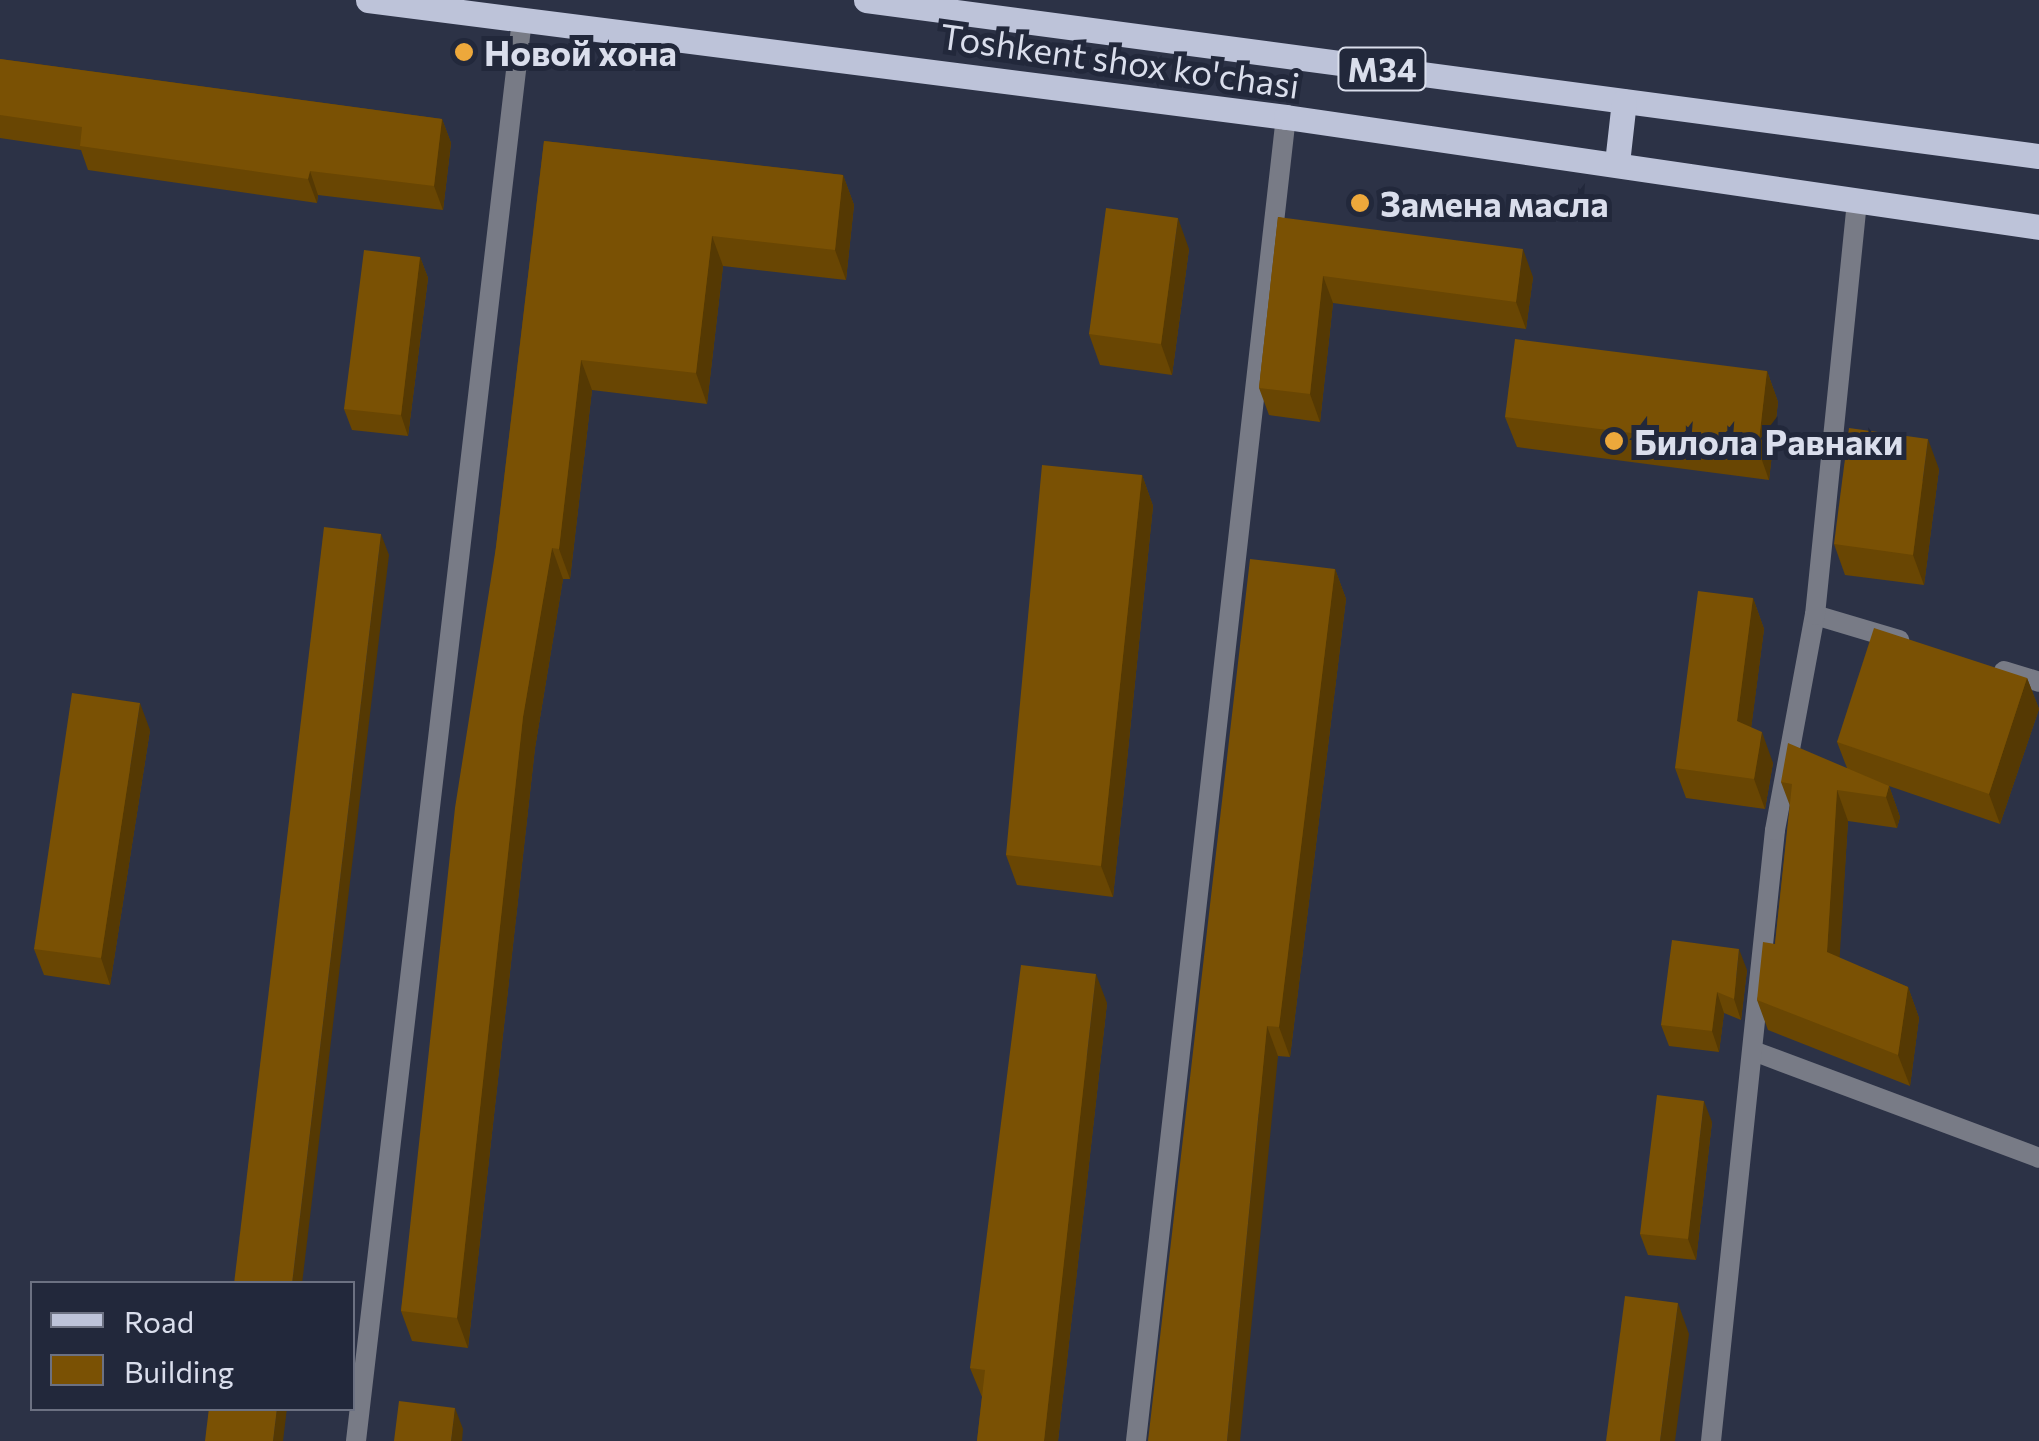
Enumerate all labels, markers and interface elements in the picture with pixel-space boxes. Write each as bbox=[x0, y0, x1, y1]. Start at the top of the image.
street label: Toshkent shox ko'chasi bbox=[938, 14, 1302, 106]
place label: Новой хона bbox=[484, 31, 677, 73]
marker: Новой хона bbox=[453, 41, 475, 63]
road number: M34 bbox=[1337, 42, 1427, 96]
place label: Замена масла bbox=[1380, 182, 1608, 224]
marker: Замена масла bbox=[1349, 192, 1371, 214]
place label: Билола Равнаки bbox=[1634, 420, 1904, 462]
marker: Билола Равнаки bbox=[1603, 430, 1625, 452]
legend bbox=[30, 1281, 355, 1411]
text: Road bbox=[124, 1302, 194, 1339]
text: Building bbox=[124, 1352, 234, 1389]

